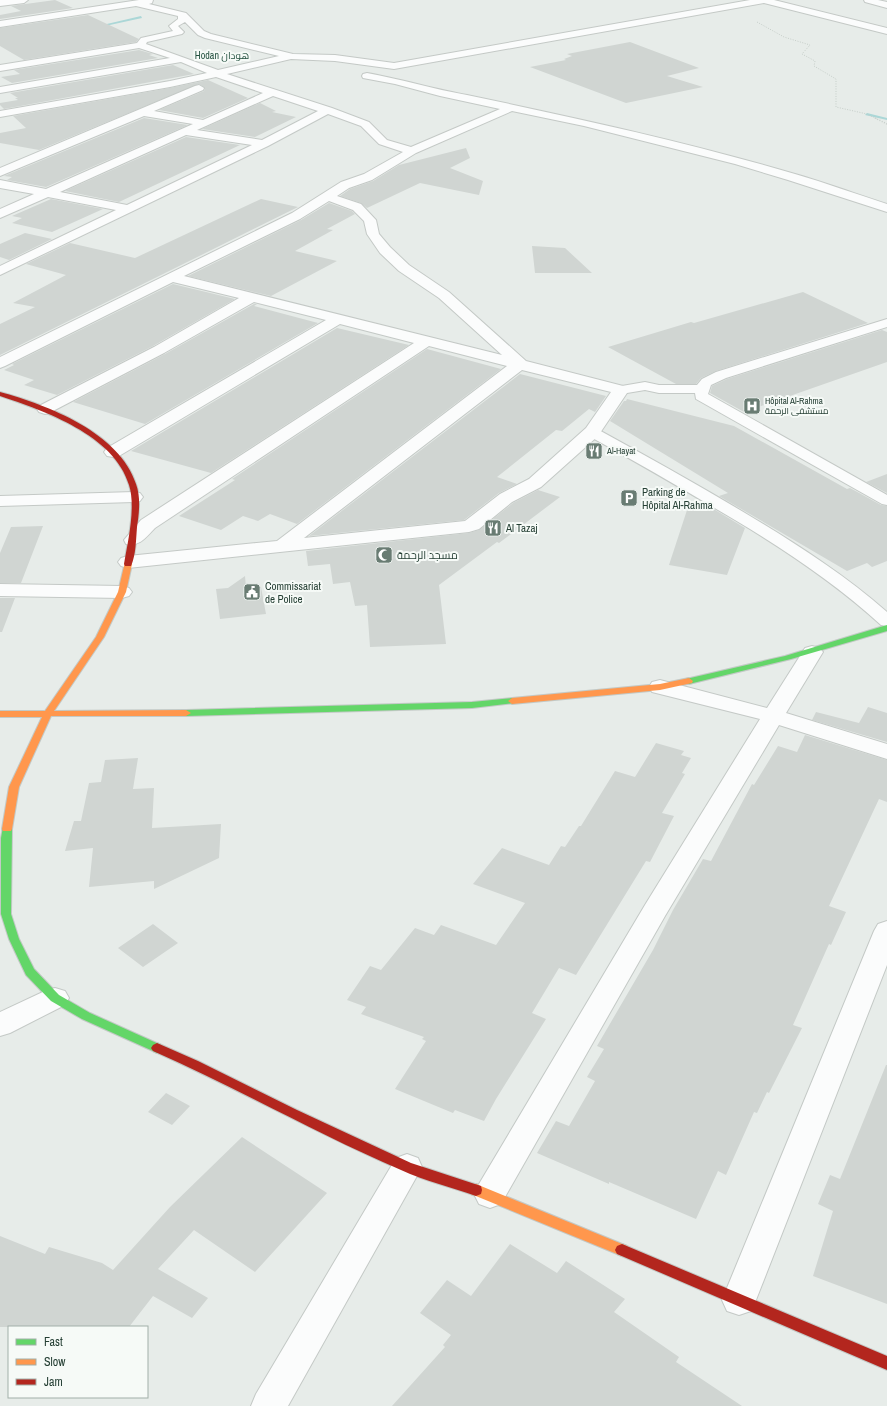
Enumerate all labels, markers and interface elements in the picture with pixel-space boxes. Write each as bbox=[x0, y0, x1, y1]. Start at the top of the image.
district label: Hodan هودان bbox=[195, 49, 249, 62]
place label: Hôpital Al-Rahma مستشفى الرحمة bbox=[765, 395, 829, 417]
hospital icon: Hôpital Al-Rahma مستشفى الرحمة bbox=[742, 396, 762, 416]
restaurant icon: Al-Hayat bbox=[584, 441, 604, 461]
place label: Al-Hayat bbox=[606, 445, 635, 457]
place label: Parking de Hôpital Al-Rahma bbox=[642, 485, 713, 512]
parking icon: Parking de Hôpital Al-Rahma bbox=[619, 488, 639, 508]
restaurant icon: Al Tazaj bbox=[483, 518, 503, 538]
place label: Al Tazaj bbox=[505, 521, 538, 535]
mosque icon: مسجد الرحمة bbox=[374, 545, 394, 565]
place label: مسجد الرحمة bbox=[397, 548, 458, 562]
place label: Commissariat de Police bbox=[265, 579, 322, 606]
public building icon: Commissariat de Police bbox=[242, 582, 262, 602]
legend bbox=[8, 1326, 148, 1398]
text: Fast bbox=[44, 1334, 63, 1350]
text: Slow bbox=[44, 1354, 66, 1370]
text: Jam bbox=[44, 1374, 63, 1390]

